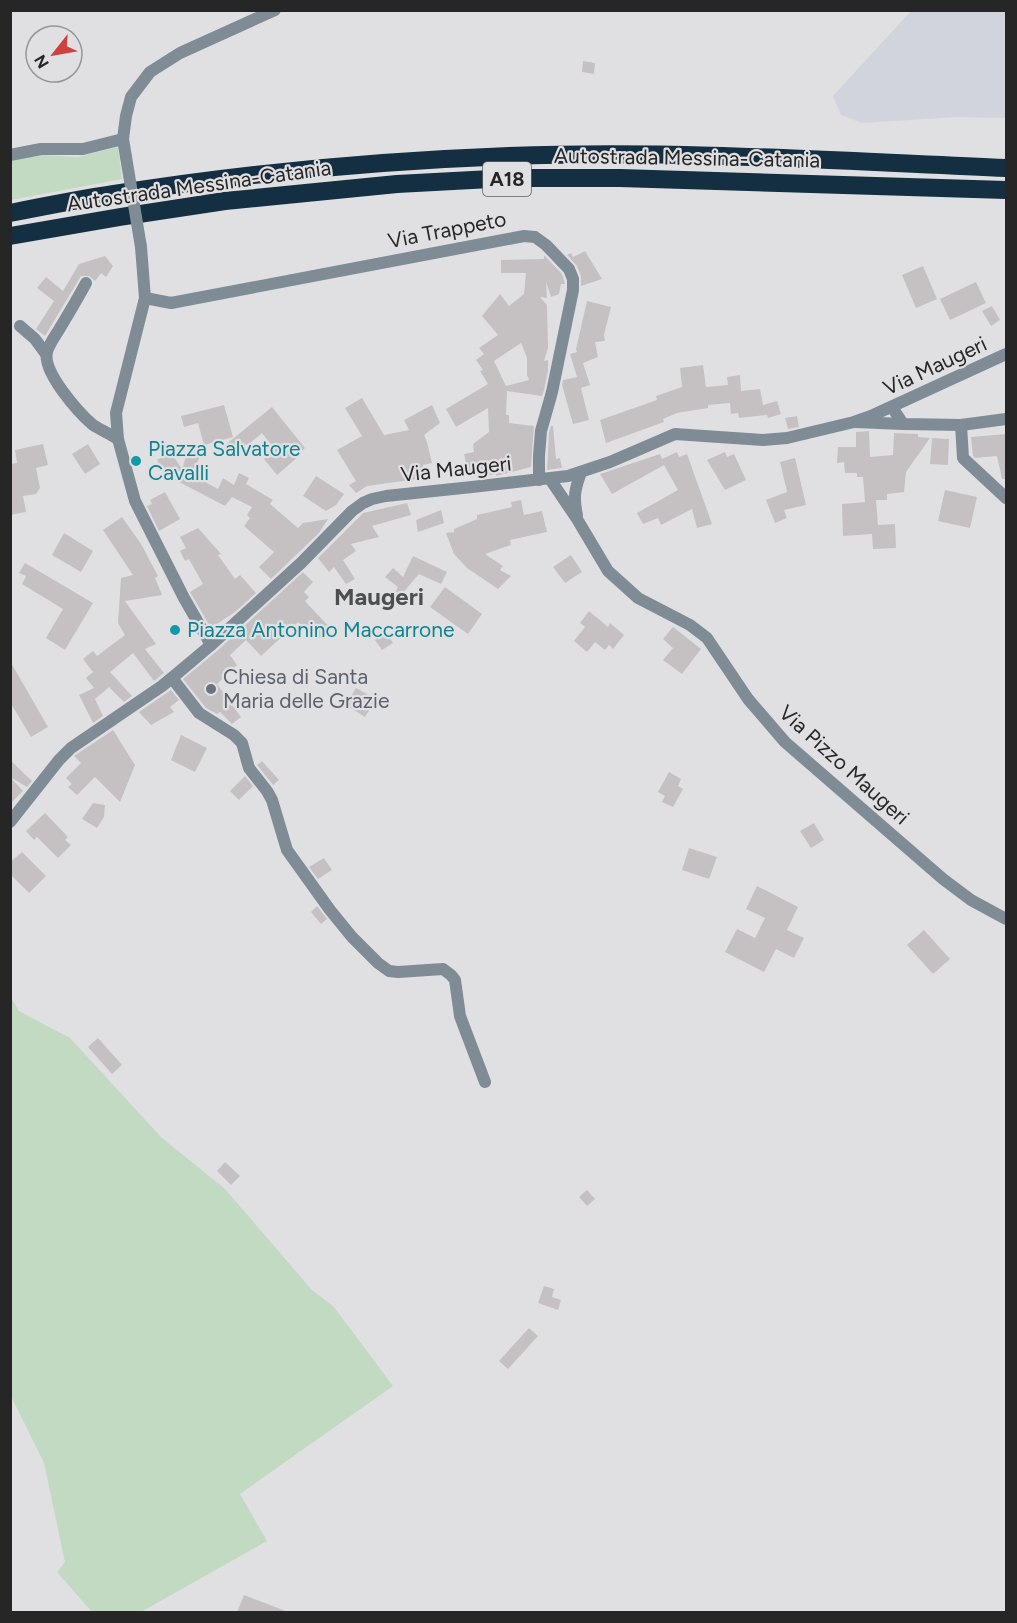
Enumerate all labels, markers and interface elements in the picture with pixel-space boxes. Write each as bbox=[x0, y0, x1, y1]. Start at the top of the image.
north arrow bbox=[24, 24, 84, 84]
text: N bbox=[30, 51, 53, 72]
street label: Autostrada Messina-Catania bbox=[554, 143, 820, 172]
street label: Autostrada Messina-Catania bbox=[65, 155, 333, 216]
road number: A18 bbox=[483, 162, 531, 196]
street label: Via Trappeto bbox=[386, 206, 508, 253]
street label: Via Maugeri bbox=[879, 331, 990, 400]
place label: Piazza Salvatore Cavalli bbox=[148, 436, 301, 485]
street label: Via Maugeri bbox=[399, 450, 513, 487]
marker: Piazza Salvatore Cavalli bbox=[129, 454, 143, 468]
district label: Maugeri bbox=[334, 582, 424, 611]
place label: Piazza Antonino Maccarrone bbox=[187, 617, 454, 642]
marker: Piazza Antonino Maccarrone bbox=[168, 623, 182, 637]
place label: Chiesa di Santa Maria delle Grazie bbox=[223, 664, 389, 713]
marker: Chiesa di Santa Maria delle Grazie bbox=[204, 682, 218, 696]
street label: Via Pizzo Maugeri bbox=[774, 700, 914, 830]

